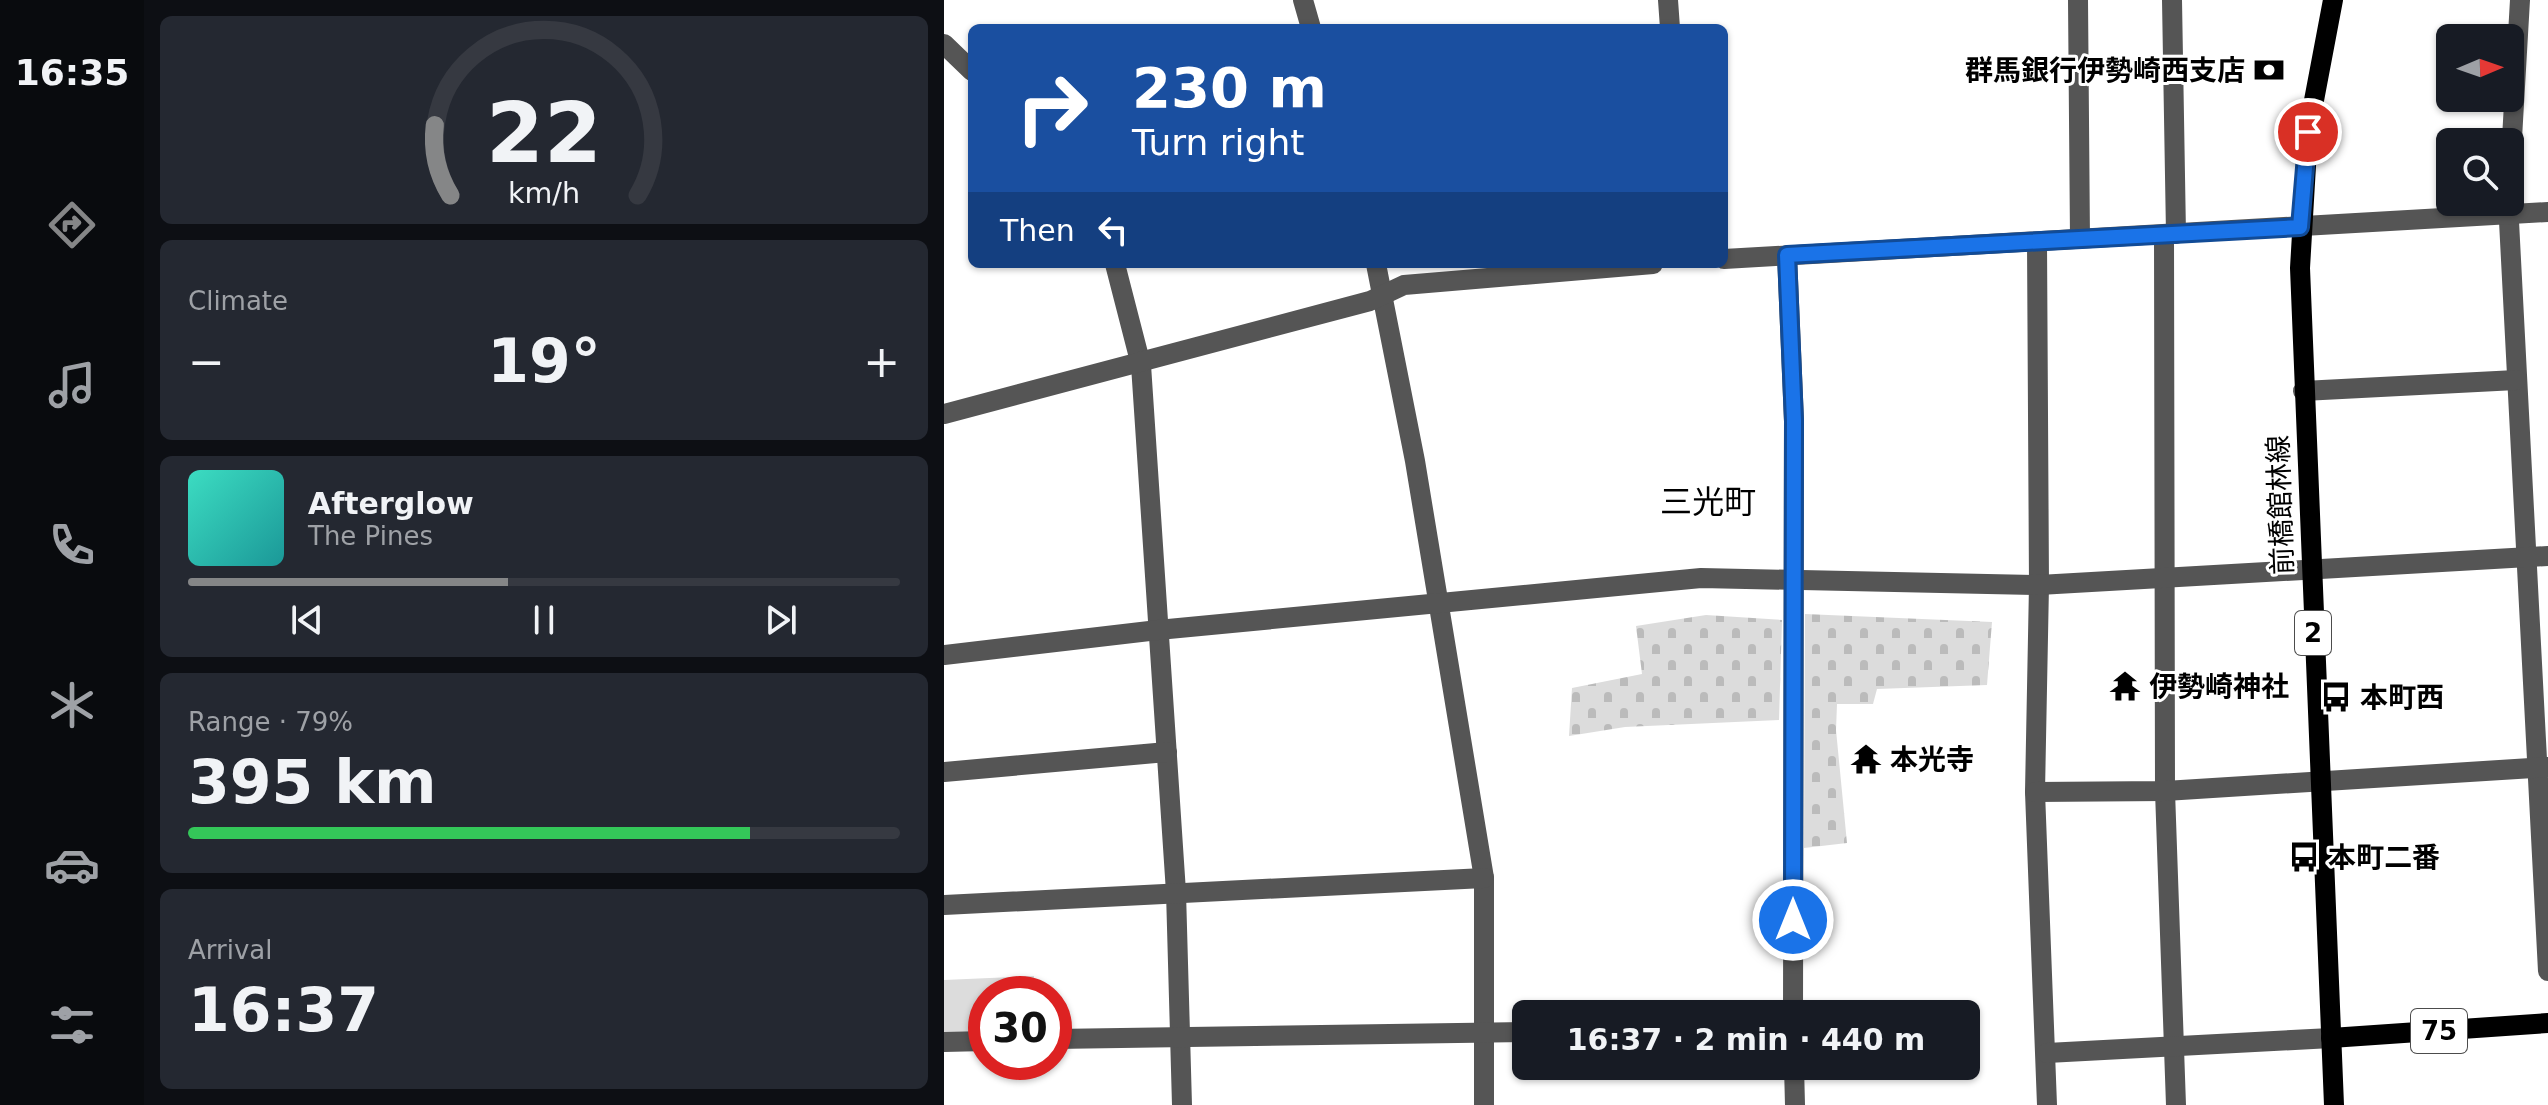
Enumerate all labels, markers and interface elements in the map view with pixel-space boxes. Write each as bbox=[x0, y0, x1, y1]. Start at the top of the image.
north arrow bbox=[2436, 24, 2524, 112]
map controls bbox=[2436, 24, 2524, 216]
text: 16:35 bbox=[15, 52, 129, 93]
bank icon: 群馬銀行伊勢崎西支店 bbox=[2252, 53, 2286, 87]
place label: 群馬銀行伊勢崎西支店 bbox=[1965, 54, 2245, 87]
text: 230 m bbox=[1132, 55, 1327, 120]
icon: right bbox=[1000, 56, 1104, 160]
text: 22 bbox=[486, 85, 602, 182]
pin bbox=[2274, 98, 2342, 166]
icon: arrive bbox=[2286, 110, 2330, 154]
text: Turn right bbox=[1132, 122, 1304, 163]
button: search bbox=[2436, 128, 2524, 216]
text: km/h bbox=[508, 176, 580, 210]
icon: directions bbox=[44, 197, 100, 253]
icon: left bbox=[1091, 208, 1135, 252]
text: Then bbox=[1000, 213, 1075, 248]
text: Climate bbox=[188, 286, 288, 316]
text: 19° bbox=[487, 326, 601, 396]
text: − bbox=[188, 336, 225, 387]
text: + bbox=[863, 336, 900, 387]
icon: music bbox=[44, 357, 100, 413]
street label: 前橋館林線 bbox=[2262, 434, 2299, 576]
district label: 三光町 bbox=[1660, 483, 1756, 521]
text: Afterglow bbox=[308, 486, 474, 521]
icon: phone bbox=[44, 517, 100, 573]
text: The Pines bbox=[308, 521, 433, 551]
icon: previous bbox=[285, 598, 329, 642]
icon: pause bbox=[522, 598, 566, 642]
icon: next bbox=[759, 598, 803, 642]
road number: 2 bbox=[2295, 611, 2331, 655]
temple icon: 伊勢崎神社 bbox=[2108, 669, 2142, 703]
place label: 伊勢崎神社 bbox=[2149, 670, 2289, 703]
icon: climate bbox=[44, 677, 100, 733]
bus stop icon: 本町西 bbox=[2319, 680, 2353, 714]
place label: 本町西 bbox=[2360, 681, 2444, 714]
text: Range · 79% bbox=[188, 707, 353, 737]
temple icon: 本光寺 bbox=[1849, 742, 1883, 776]
place label: 本光寺 bbox=[1890, 743, 1974, 776]
text: 395 km bbox=[188, 747, 437, 817]
icon: car bbox=[44, 837, 100, 893]
bus stop icon: 本町二番 bbox=[2287, 840, 2321, 874]
place label: 本町二番 bbox=[2328, 841, 2440, 874]
position arrow bbox=[1751, 878, 1835, 962]
text: Arrival bbox=[188, 935, 272, 965]
text: 16:37 bbox=[188, 975, 379, 1045]
speed limit sign: 30 bbox=[968, 976, 1072, 1080]
icon: filters bbox=[44, 997, 100, 1053]
road number: 75 bbox=[2411, 1009, 2467, 1053]
text: 16:37 · 2 min · 440 m bbox=[1567, 1022, 1925, 1057]

